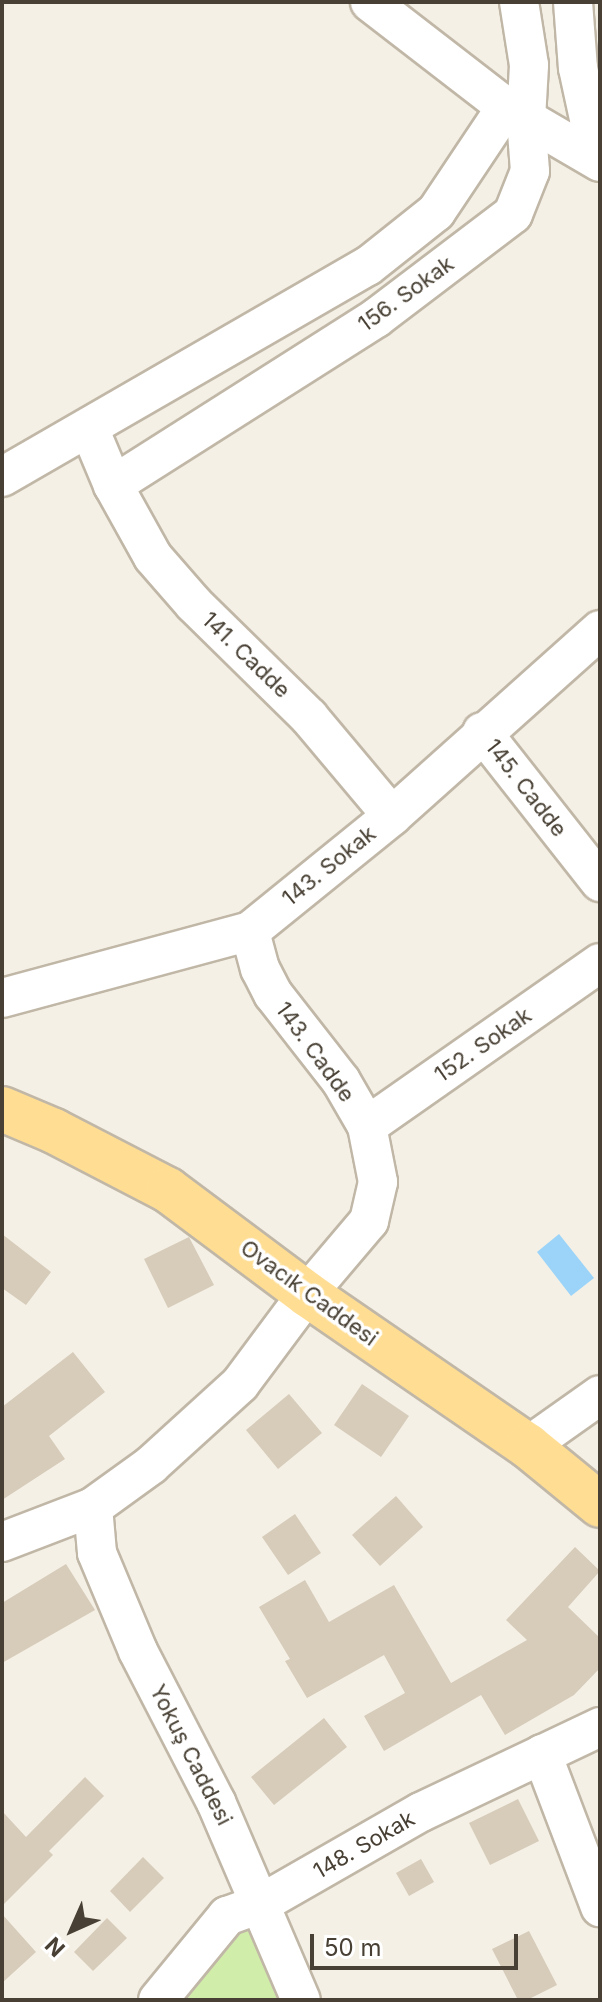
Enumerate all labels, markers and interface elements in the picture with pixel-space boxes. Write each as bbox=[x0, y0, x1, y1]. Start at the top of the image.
street label: 156. Sokak bbox=[353, 251, 459, 337]
street label: 141. Cadde bbox=[196, 606, 296, 704]
street label: 145. Cadde bbox=[480, 734, 572, 842]
street label: 143. Sokak bbox=[277, 820, 381, 912]
street label: 143. Cadde bbox=[270, 997, 360, 1107]
street label: 152. Sokak bbox=[430, 1002, 536, 1088]
street label: Ovacık Caddesi bbox=[235, 1234, 383, 1352]
street label: Yokuş Caddesi bbox=[144, 1680, 238, 1830]
street label: 148. Sokak bbox=[309, 1805, 419, 1885]
north arrow bbox=[32, 1890, 112, 1970]
scale bar bbox=[314, 1918, 522, 1968]
text: N bbox=[40, 1932, 70, 1962]
text: 50 m bbox=[324, 1933, 382, 1962]

